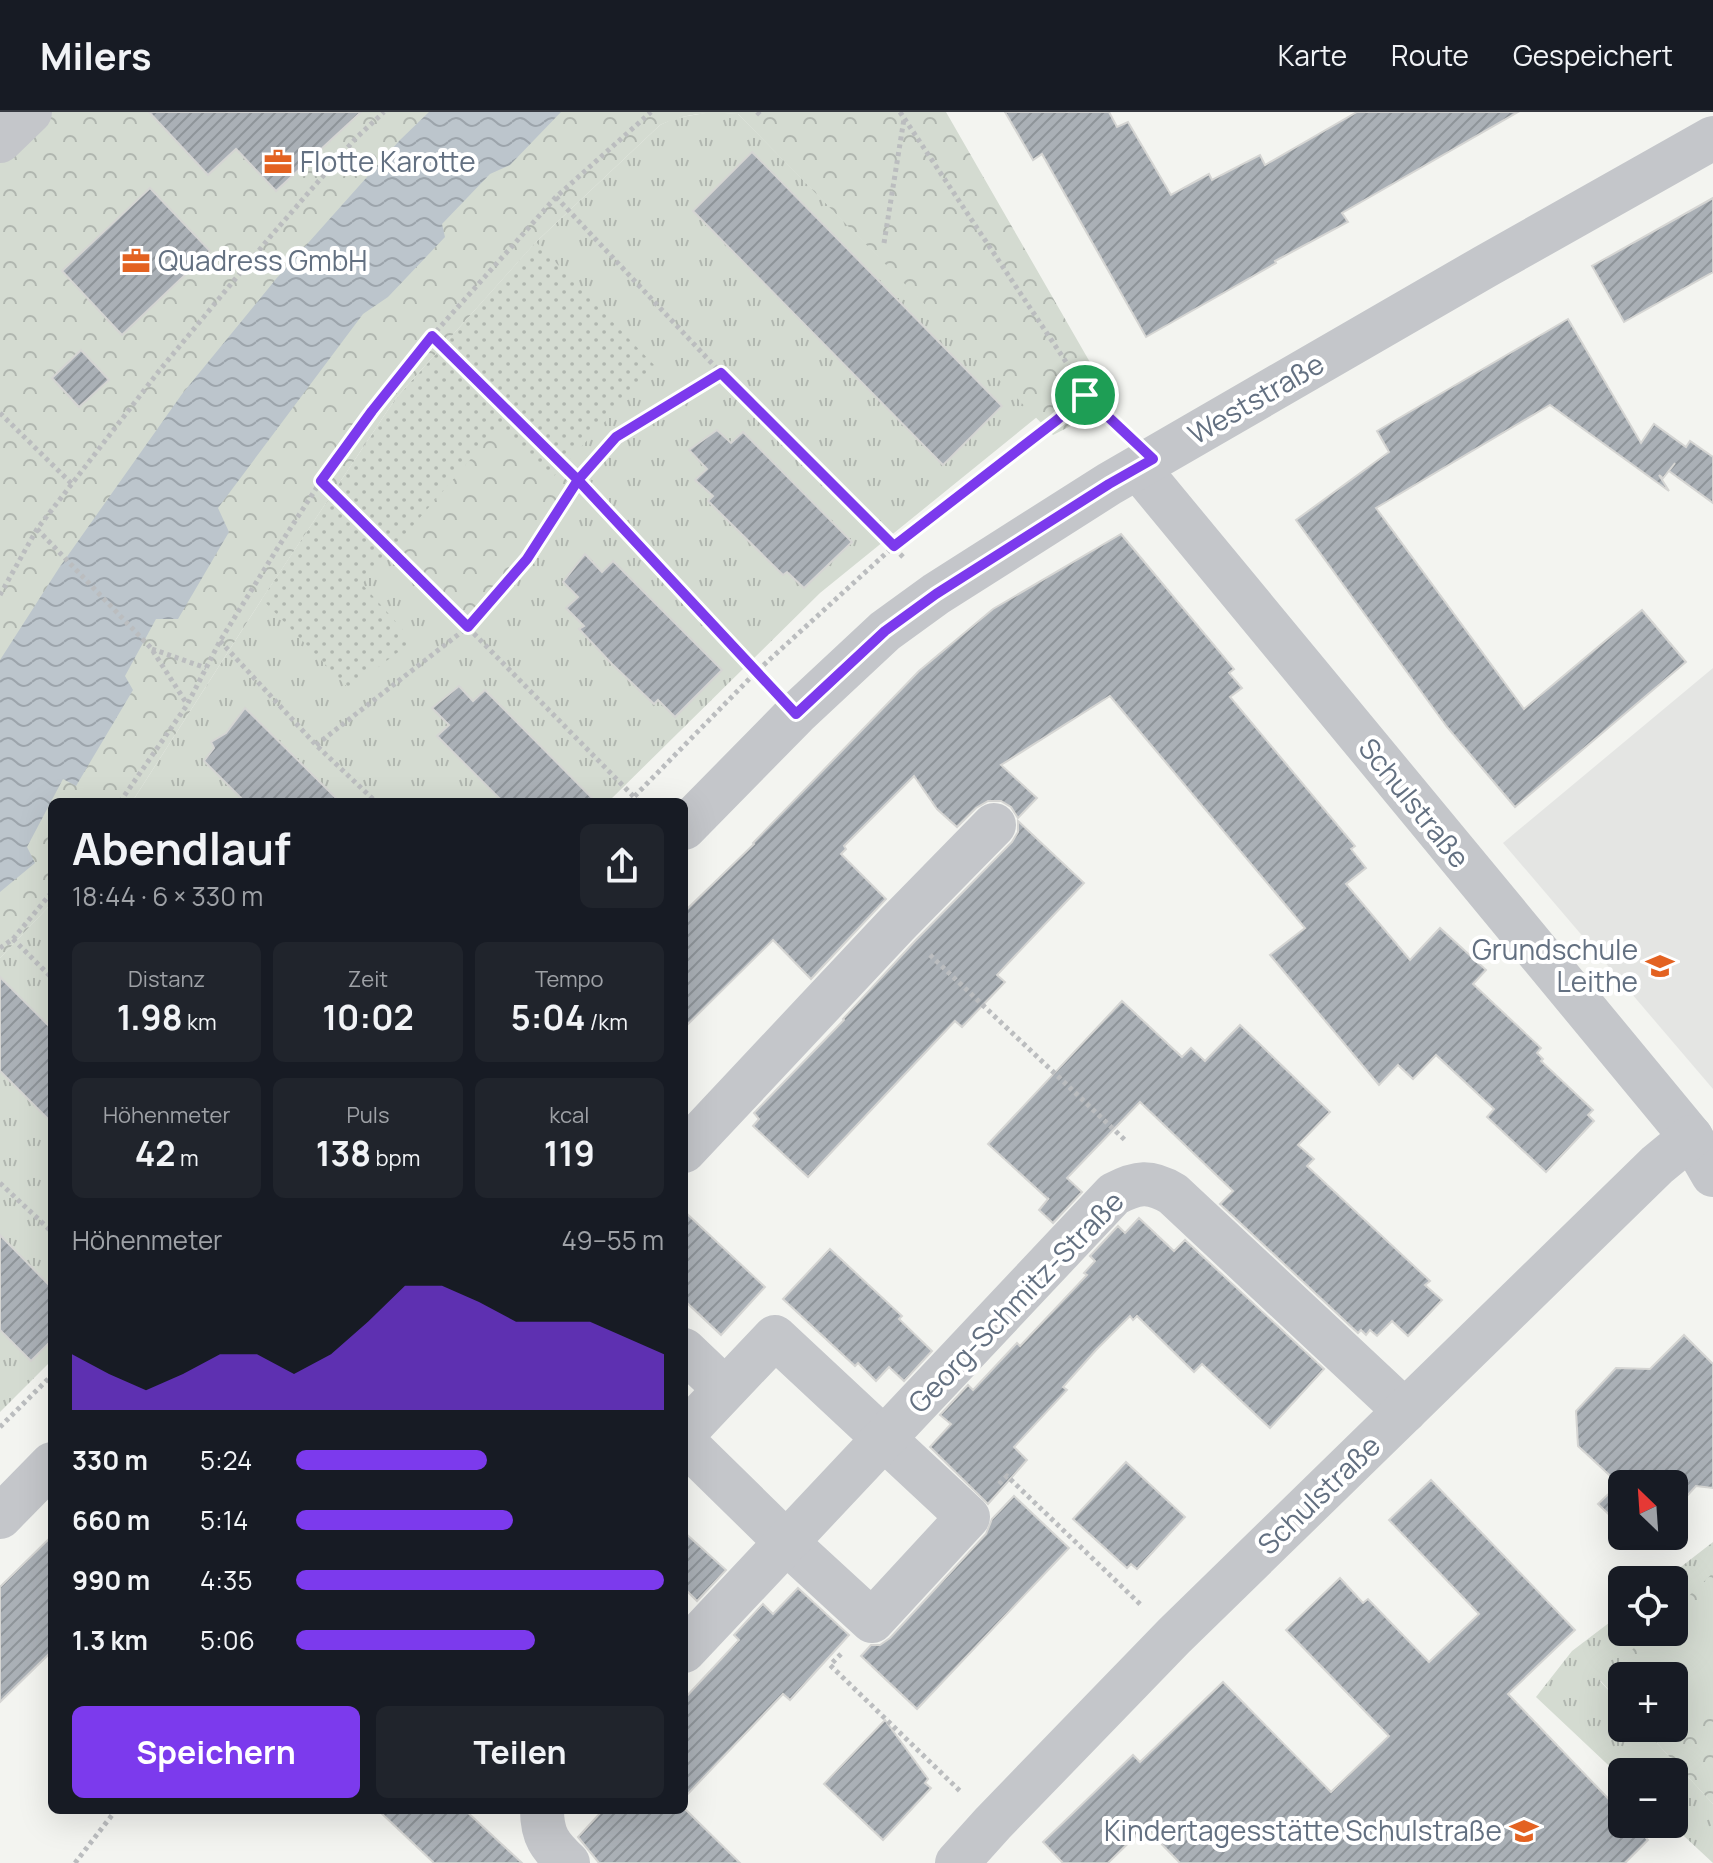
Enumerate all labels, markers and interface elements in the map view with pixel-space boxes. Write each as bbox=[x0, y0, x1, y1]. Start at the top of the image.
text: Milers bbox=[40, 29, 152, 81]
text: Karte bbox=[1278, 36, 1347, 74]
text: Route bbox=[1391, 36, 1469, 74]
text: Gespeichert bbox=[1513, 36, 1673, 74]
place label: Flotte Karotte bbox=[300, 142, 476, 180]
office icon: Flotte Karotte bbox=[263, 147, 293, 177]
place label: Quadress GmbH bbox=[158, 241, 367, 279]
office icon: Quadress GmbH bbox=[121, 246, 151, 276]
street label: Weststraße bbox=[1181, 344, 1330, 452]
pin bbox=[1051, 361, 1119, 429]
icon: arrive bbox=[1063, 373, 1107, 417]
street label: Schulstraße bbox=[1351, 730, 1479, 875]
text: Abendlauf bbox=[72, 818, 291, 878]
button: share bbox=[580, 824, 664, 908]
text: 18:44 · 6 × 330 m bbox=[72, 878, 263, 914]
place label: Grundschule Leithe bbox=[1472, 930, 1638, 1000]
school or university icon: Grundschule Leithe bbox=[1645, 951, 1675, 981]
text: Distanz bbox=[128, 964, 205, 994]
text: Zeit bbox=[348, 964, 388, 994]
text: Tempo bbox=[535, 964, 604, 994]
text: 1.98 bbox=[117, 994, 183, 1040]
text: 10:02 bbox=[322, 994, 414, 1040]
text: 5:04 bbox=[511, 994, 585, 1040]
text: km bbox=[183, 1007, 217, 1037]
text: /km bbox=[585, 1007, 628, 1037]
text: Höhenmeter bbox=[103, 1100, 230, 1130]
text: Puls bbox=[346, 1100, 390, 1130]
text: kcal bbox=[549, 1100, 589, 1130]
text: 42 bbox=[135, 1130, 176, 1176]
text: 138 bbox=[316, 1130, 371, 1176]
text: 119 bbox=[544, 1130, 595, 1176]
text: m bbox=[176, 1143, 199, 1173]
text: bpm bbox=[371, 1143, 420, 1173]
street label: Georg-Schmitz-Straße bbox=[899, 1182, 1131, 1420]
text: Höhenmeter bbox=[72, 1222, 223, 1258]
text: 49–55 m bbox=[561, 1222, 664, 1258]
street label: Schulstraße bbox=[1249, 1426, 1388, 1562]
text: 330 m bbox=[72, 1442, 148, 1478]
text: 5:24 bbox=[200, 1442, 252, 1478]
north arrow bbox=[1608, 1470, 1688, 1550]
map controls bbox=[1608, 1470, 1688, 1838]
text: 660 m bbox=[72, 1502, 150, 1538]
text: 5:14 bbox=[200, 1502, 248, 1538]
text: 990 m bbox=[72, 1562, 150, 1598]
text: 4:35 bbox=[200, 1562, 253, 1598]
button: locate bbox=[1608, 1566, 1688, 1646]
text: 1.3 km bbox=[72, 1622, 148, 1658]
text: 5:06 bbox=[200, 1622, 255, 1658]
button: + bbox=[1608, 1662, 1688, 1742]
button: Speichern bbox=[72, 1706, 360, 1798]
button: Teilen bbox=[376, 1706, 664, 1798]
button: − bbox=[1608, 1758, 1688, 1838]
place label: Kindertagesstätte Schulstraße bbox=[1104, 1811, 1502, 1849]
school or university icon: Kindertagesstätte Schulstraße bbox=[1509, 1816, 1539, 1846]

